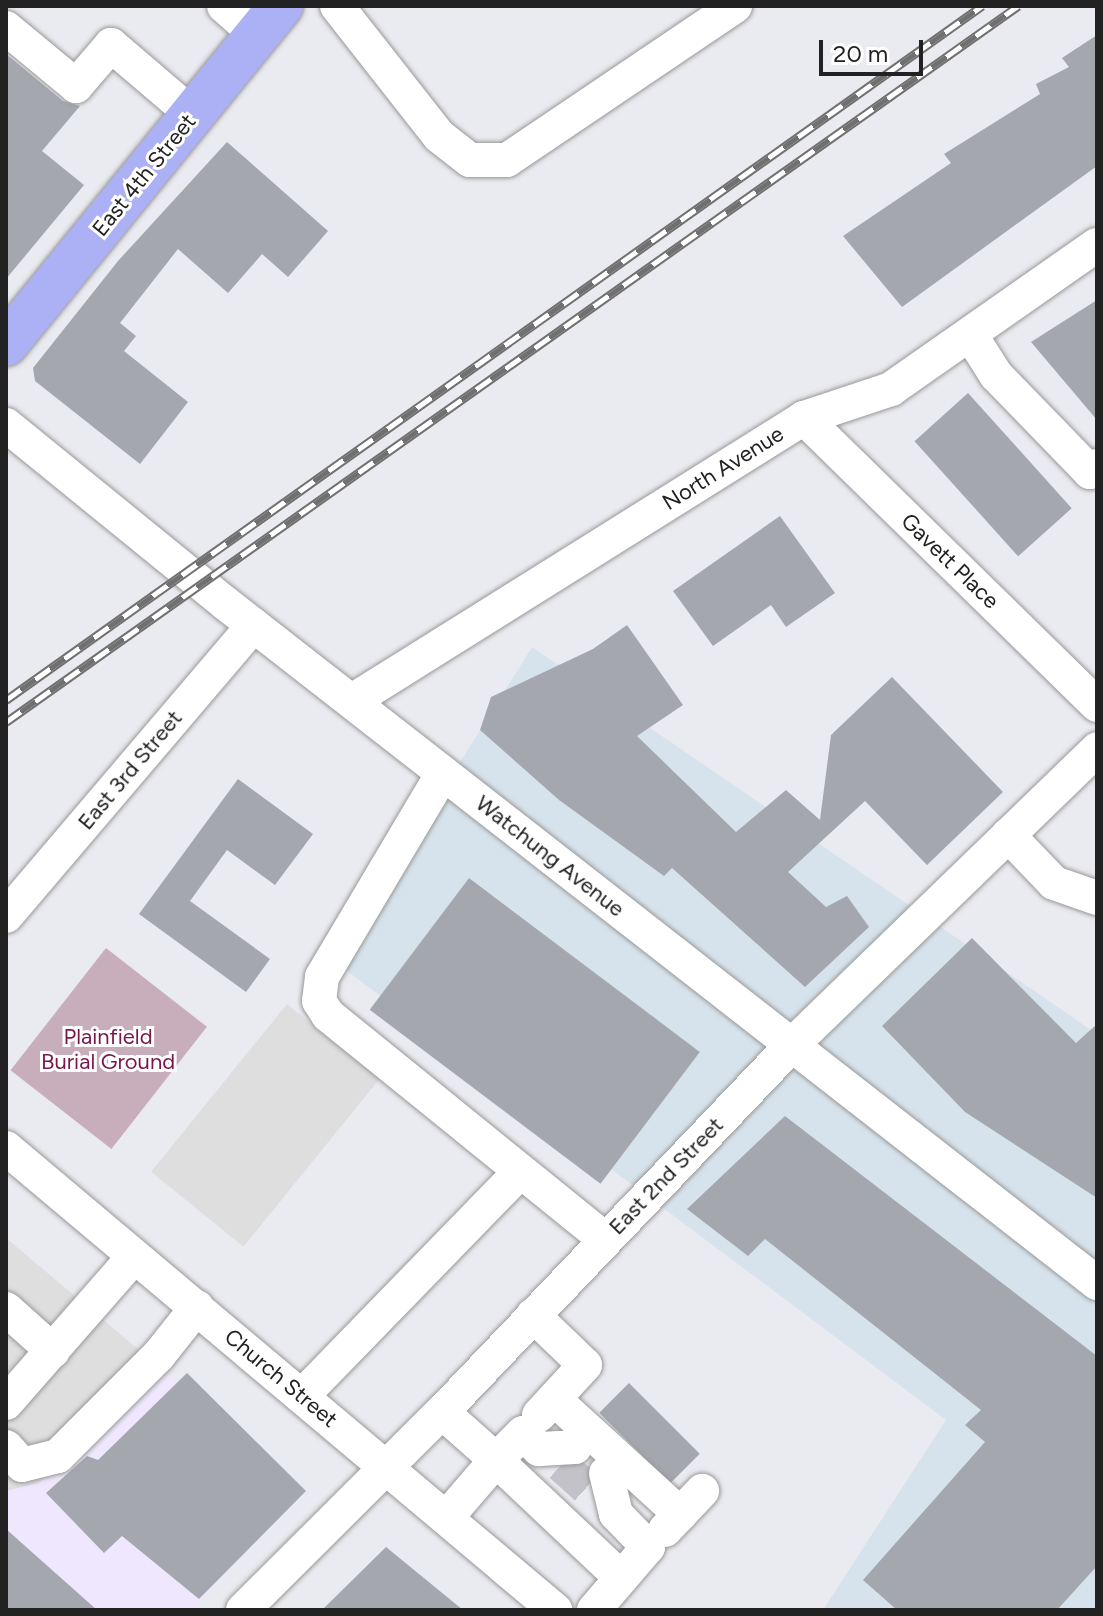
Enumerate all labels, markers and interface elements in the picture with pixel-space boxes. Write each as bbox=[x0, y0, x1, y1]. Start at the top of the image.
scale bar bbox=[823, 24, 927, 74]
text: 20 m bbox=[833, 39, 888, 68]
street label: East 4th Street bbox=[87, 109, 201, 241]
street label: North Avenue bbox=[658, 420, 788, 516]
street label: Gavett Place bbox=[896, 508, 1004, 614]
street label: East 3rd Street bbox=[72, 705, 188, 835]
street label: Watchung Avenue bbox=[470, 790, 630, 922]
park label: Plainfield Burial Ground bbox=[41, 1023, 175, 1074]
street label: East 2nd Street bbox=[603, 1112, 729, 1240]
street label: Church Street bbox=[219, 1323, 343, 1433]

